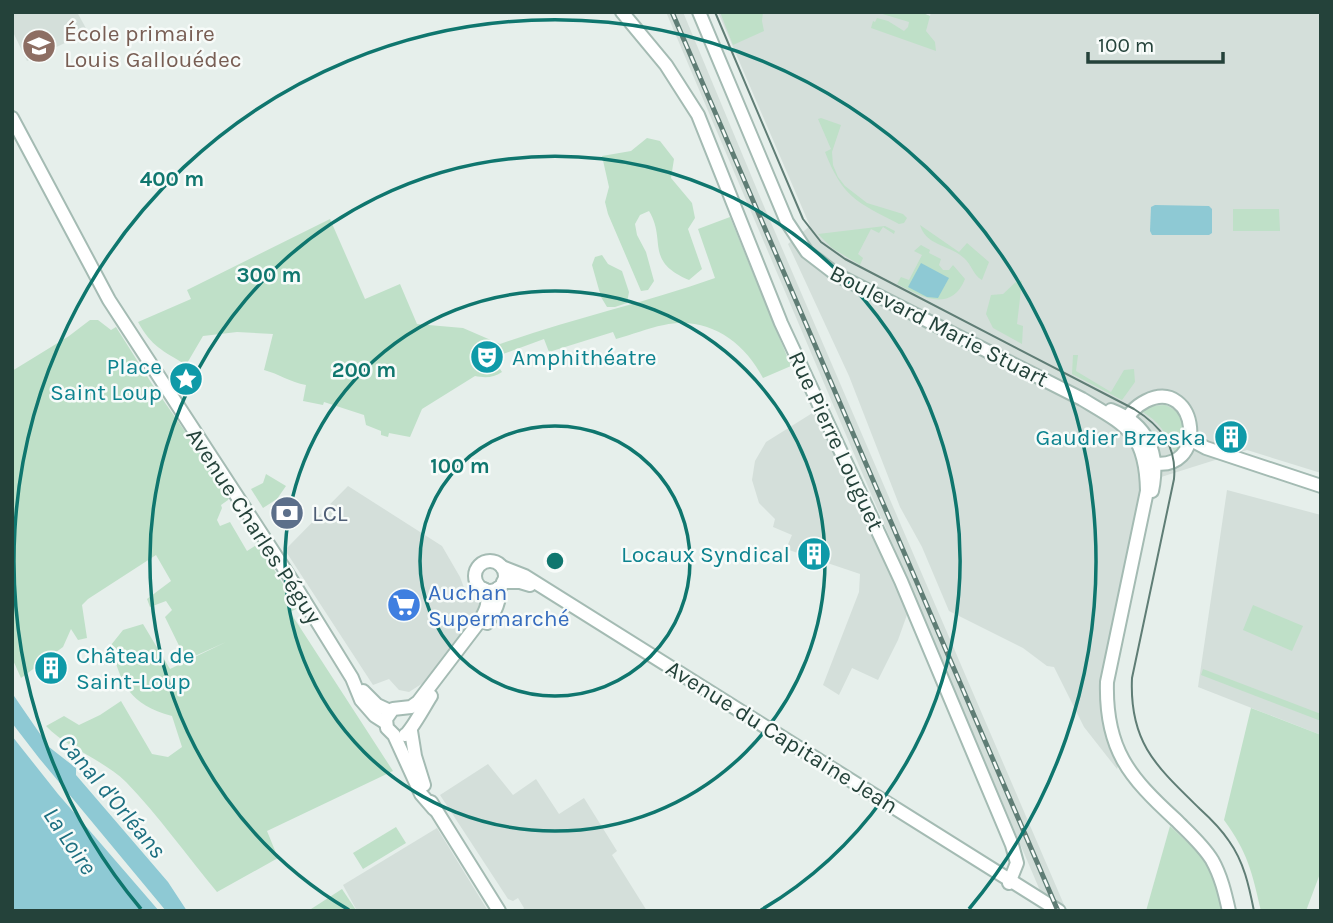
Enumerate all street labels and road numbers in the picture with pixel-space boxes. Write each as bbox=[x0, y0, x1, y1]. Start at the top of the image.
street label: Boulevard Marie Stuart bbox=[825, 259, 1053, 393]
street label: Rue Pierre Louguet bbox=[783, 347, 890, 535]
street label: Avenue Charles Péguy bbox=[181, 423, 328, 629]
street label: Avenue du Capitaine Jean bbox=[661, 654, 903, 820]

